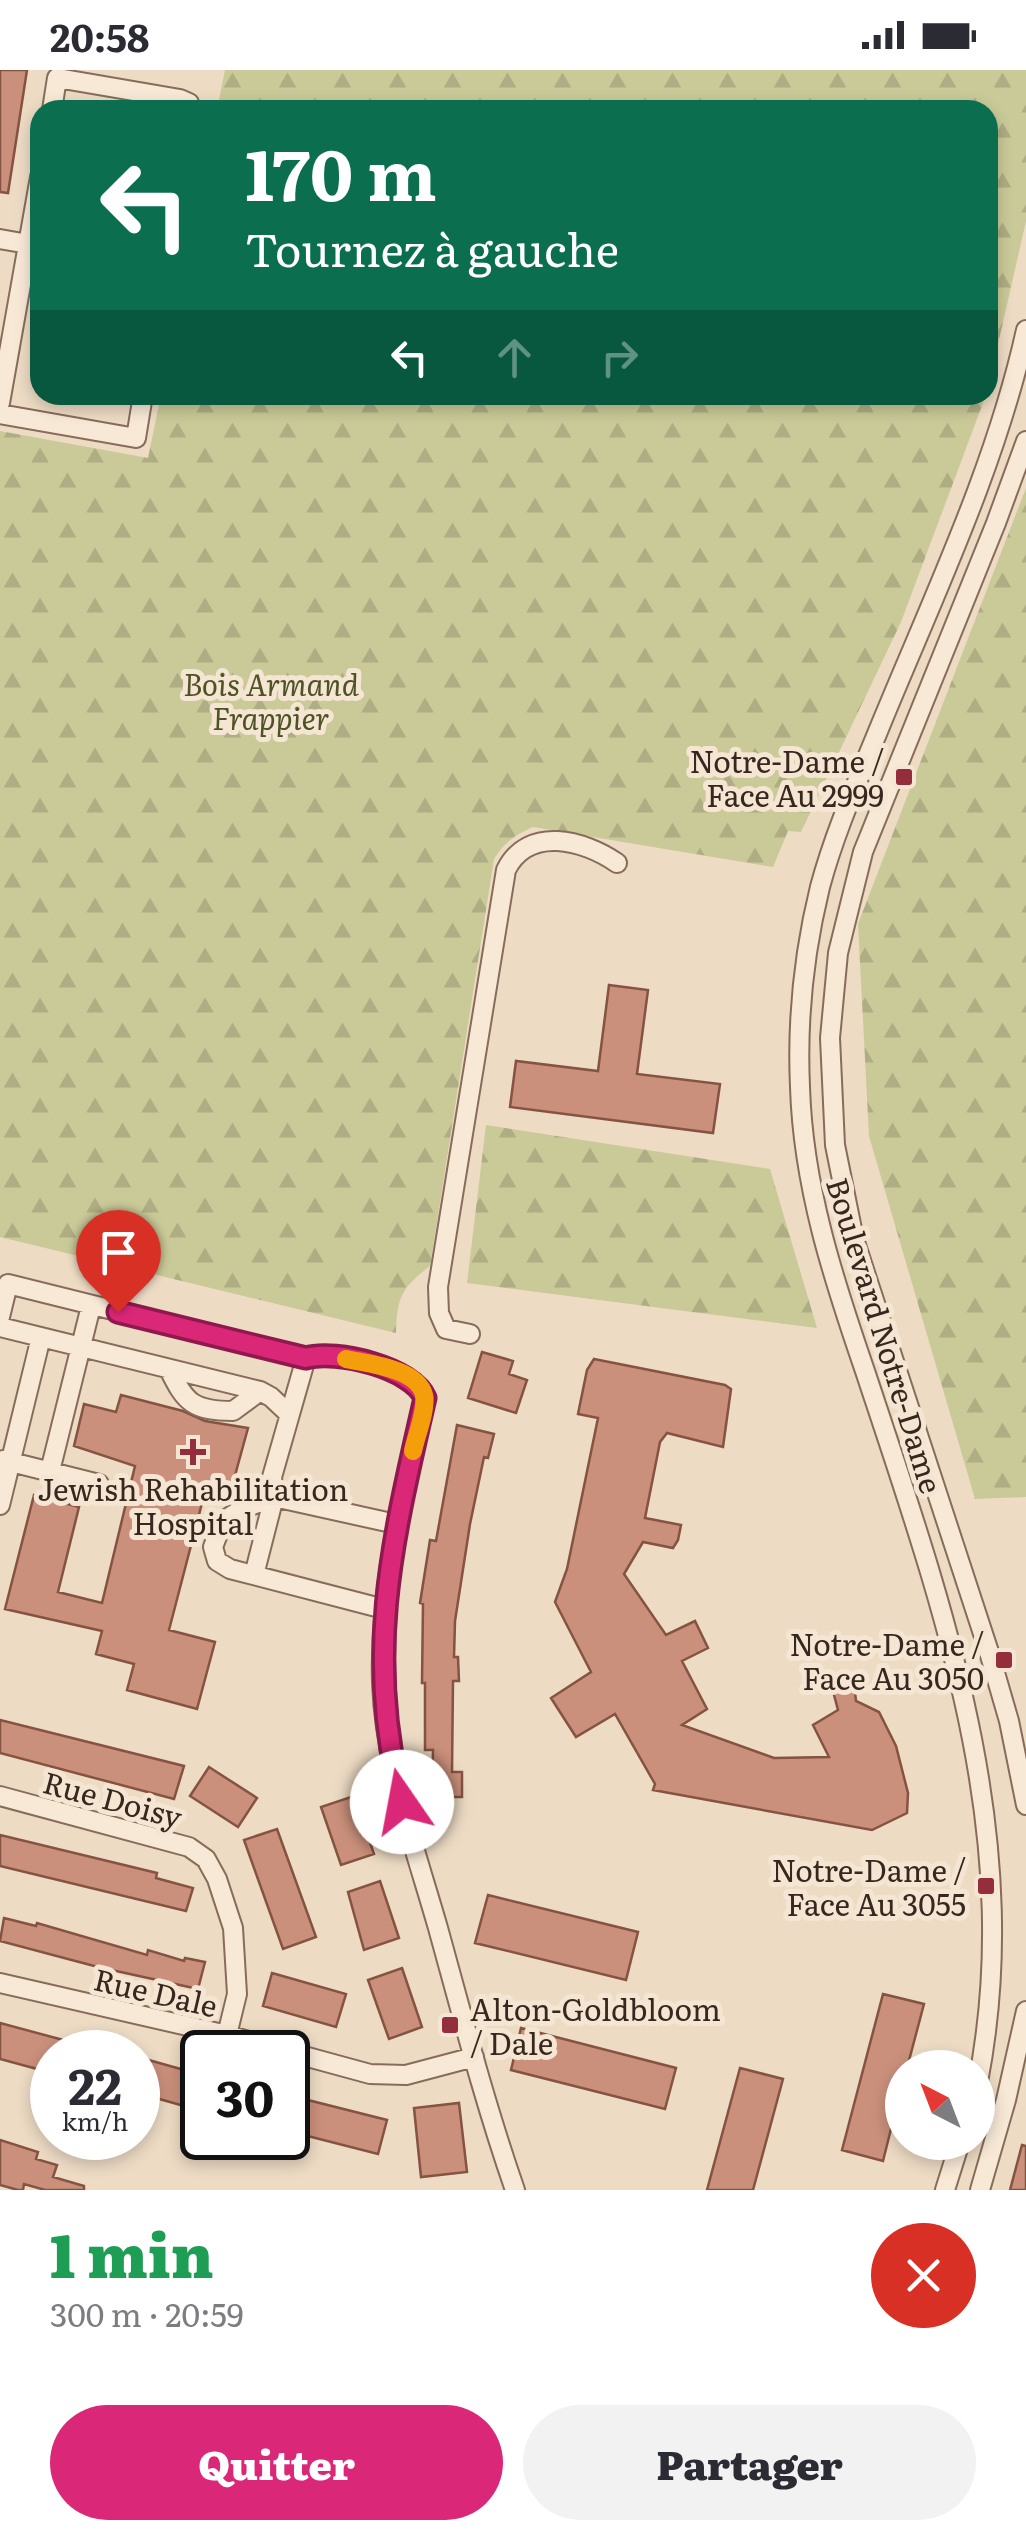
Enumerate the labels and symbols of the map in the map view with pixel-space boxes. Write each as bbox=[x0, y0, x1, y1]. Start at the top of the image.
park label: Bois Armand Frappier bbox=[183, 661, 360, 739]
place label: Notre-Dame / Face Au 2999 bbox=[690, 738, 884, 816]
marker: Notre-Dame / Face Au 2999 bbox=[893, 766, 915, 788]
street label: Boulevard Notre-Dame bbox=[817, 1172, 955, 1498]
pin bbox=[76, 1210, 161, 1313]
marker: Jewish Rehabilitation Hospital bbox=[180, 1439, 206, 1465]
place label: Jewish Rehabilitation Hospital bbox=[38, 1466, 348, 1544]
place label: Notre-Dame / Face Au 3050 bbox=[790, 1621, 984, 1699]
marker: Notre-Dame / Face Au 3050 bbox=[993, 1649, 1015, 1671]
position arrow bbox=[350, 1750, 454, 1854]
street label: Rue Doisy bbox=[39, 1758, 188, 1838]
place label: Notre-Dame / Face Au 3055 bbox=[772, 1847, 966, 1925]
marker: Notre-Dame / Face Au 3055 bbox=[975, 1875, 997, 1897]
street label: Rue Dale bbox=[90, 1955, 222, 2027]
place label: Alton-Goldbloom / Dale bbox=[470, 1986, 721, 2064]
marker: Alton-Goldbloom / Dale bbox=[439, 2014, 461, 2036]
speed limit sign: 30 bbox=[180, 2030, 310, 2160]
north arrow bbox=[885, 2050, 995, 2160]

